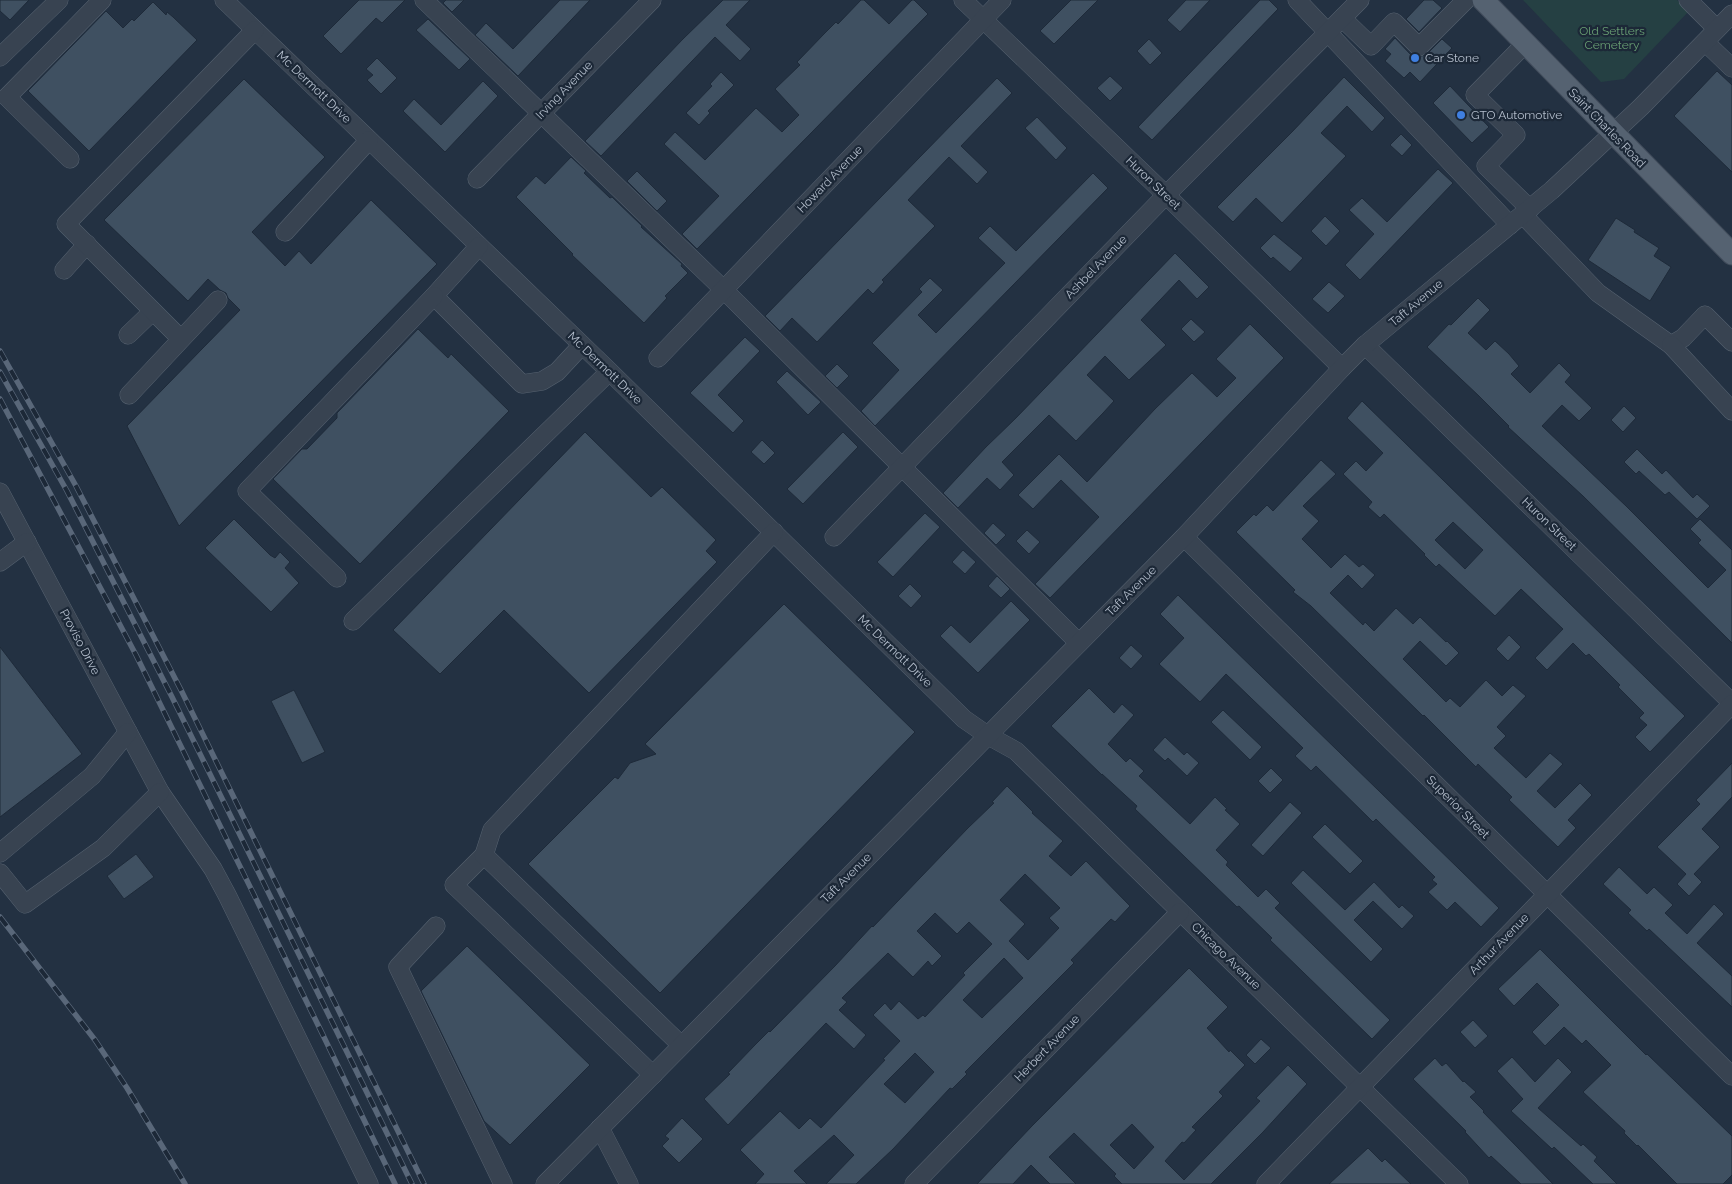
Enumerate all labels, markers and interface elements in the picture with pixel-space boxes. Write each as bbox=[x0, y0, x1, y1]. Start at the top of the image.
park label: Old Settlers Cemetery bbox=[1579, 24, 1645, 52]
street label: Mc Dermott Drive bbox=[274, 48, 354, 126]
place label: Car Stone bbox=[1425, 51, 1479, 65]
marker: Car Stone bbox=[1409, 52, 1421, 64]
street label: Irving Avenue bbox=[533, 58, 595, 122]
street label: Saint Charles Road bbox=[1566, 86, 1648, 170]
place label: GTO Automotive bbox=[1471, 108, 1562, 122]
marker: GTO Automotive bbox=[1455, 109, 1467, 121]
street label: Howard Avenue bbox=[794, 142, 866, 216]
street label: Huron Street bbox=[1123, 153, 1183, 213]
street label: Ashbel Avenue bbox=[1062, 232, 1130, 302]
street label: Taft Avenue bbox=[1386, 277, 1446, 329]
street label: Mc Dermott Drive bbox=[565, 329, 645, 407]
street label: Huron Street bbox=[1519, 494, 1579, 554]
street label: Taft Avenue bbox=[1103, 563, 1159, 619]
street label: Proviso Drive bbox=[57, 607, 103, 677]
street label: Mc Dermott Drive bbox=[855, 612, 935, 690]
street label: Superior Street bbox=[1424, 773, 1492, 841]
street label: Taft Avenue bbox=[818, 850, 874, 906]
street label: Arthur Avenue bbox=[1466, 911, 1532, 977]
street label: Chicago Avenue bbox=[1189, 920, 1263, 992]
street label: Herbert Avenue bbox=[1012, 1012, 1082, 1084]

